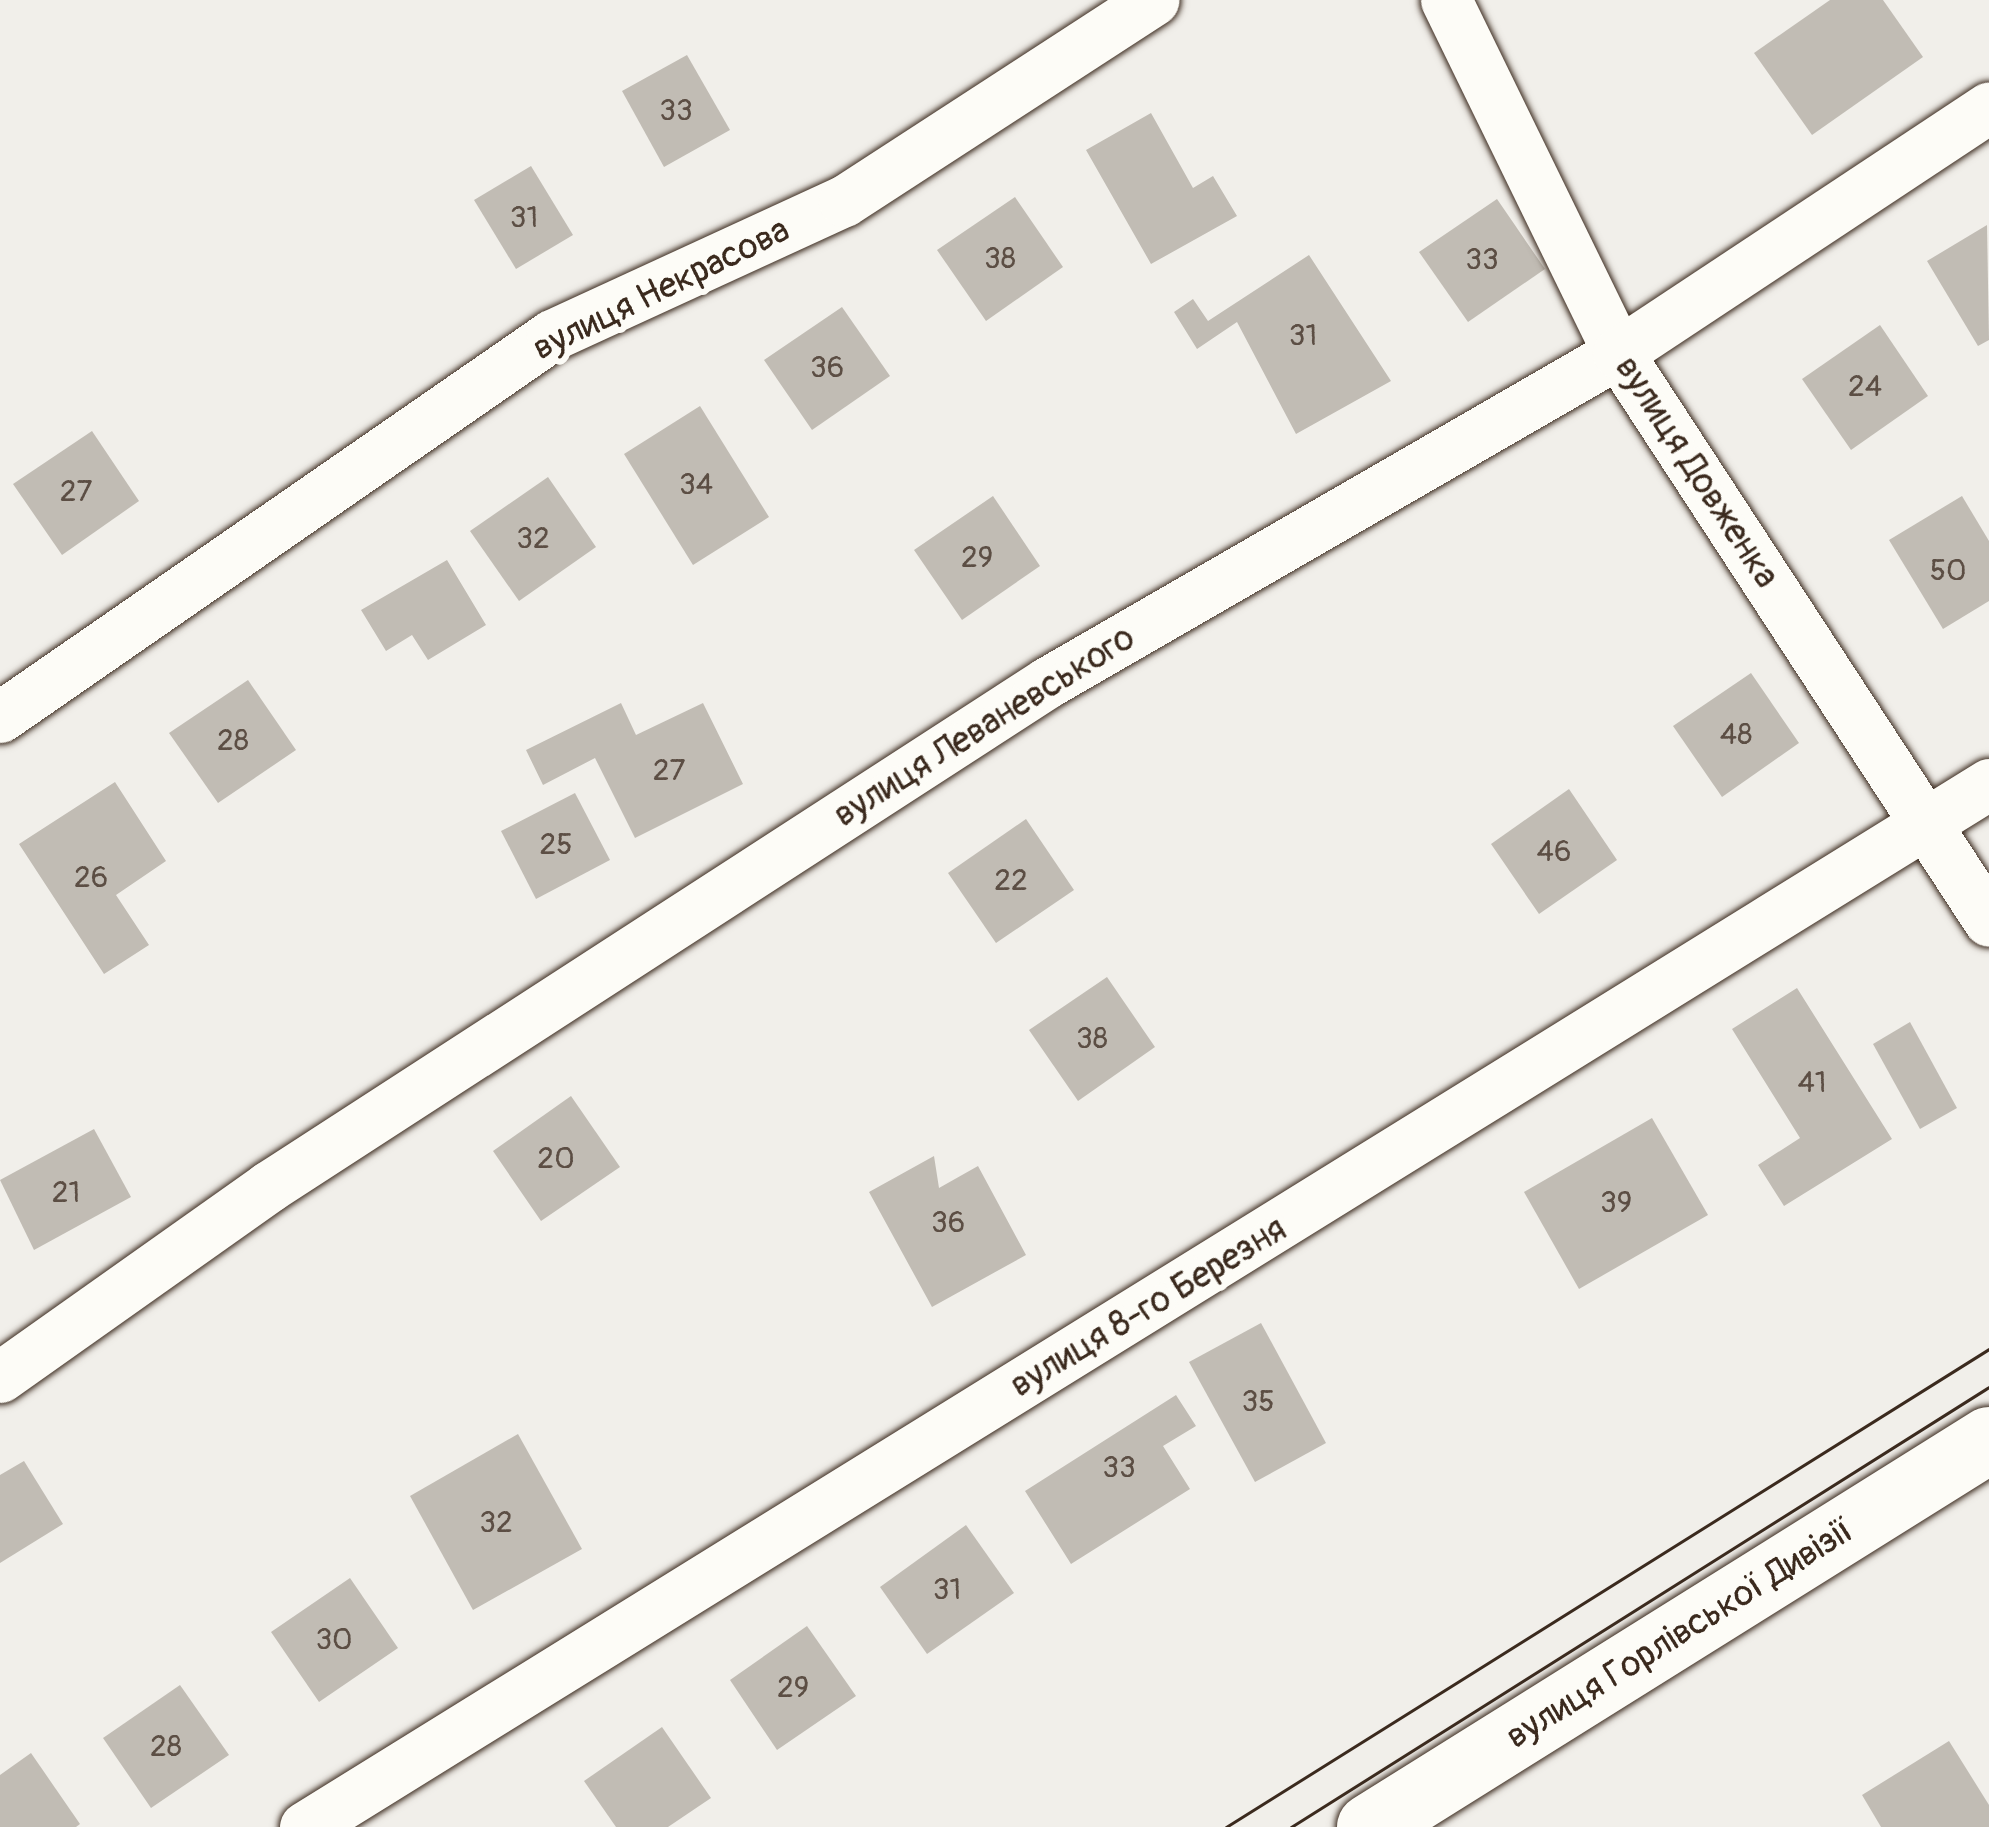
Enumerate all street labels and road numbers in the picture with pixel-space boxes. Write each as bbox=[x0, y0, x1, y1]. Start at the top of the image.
street label: вулиця Некрасова bbox=[526, 208, 796, 370]
street label: вулиця Довженка bbox=[1606, 348, 1788, 596]
street label: вулиця Леваневського bbox=[825, 616, 1143, 836]
street label: вулиця 8-го Березня bbox=[1002, 1207, 1294, 1407]
street label: вулиця Горлівської Дивізії bbox=[1498, 1508, 1862, 1758]

